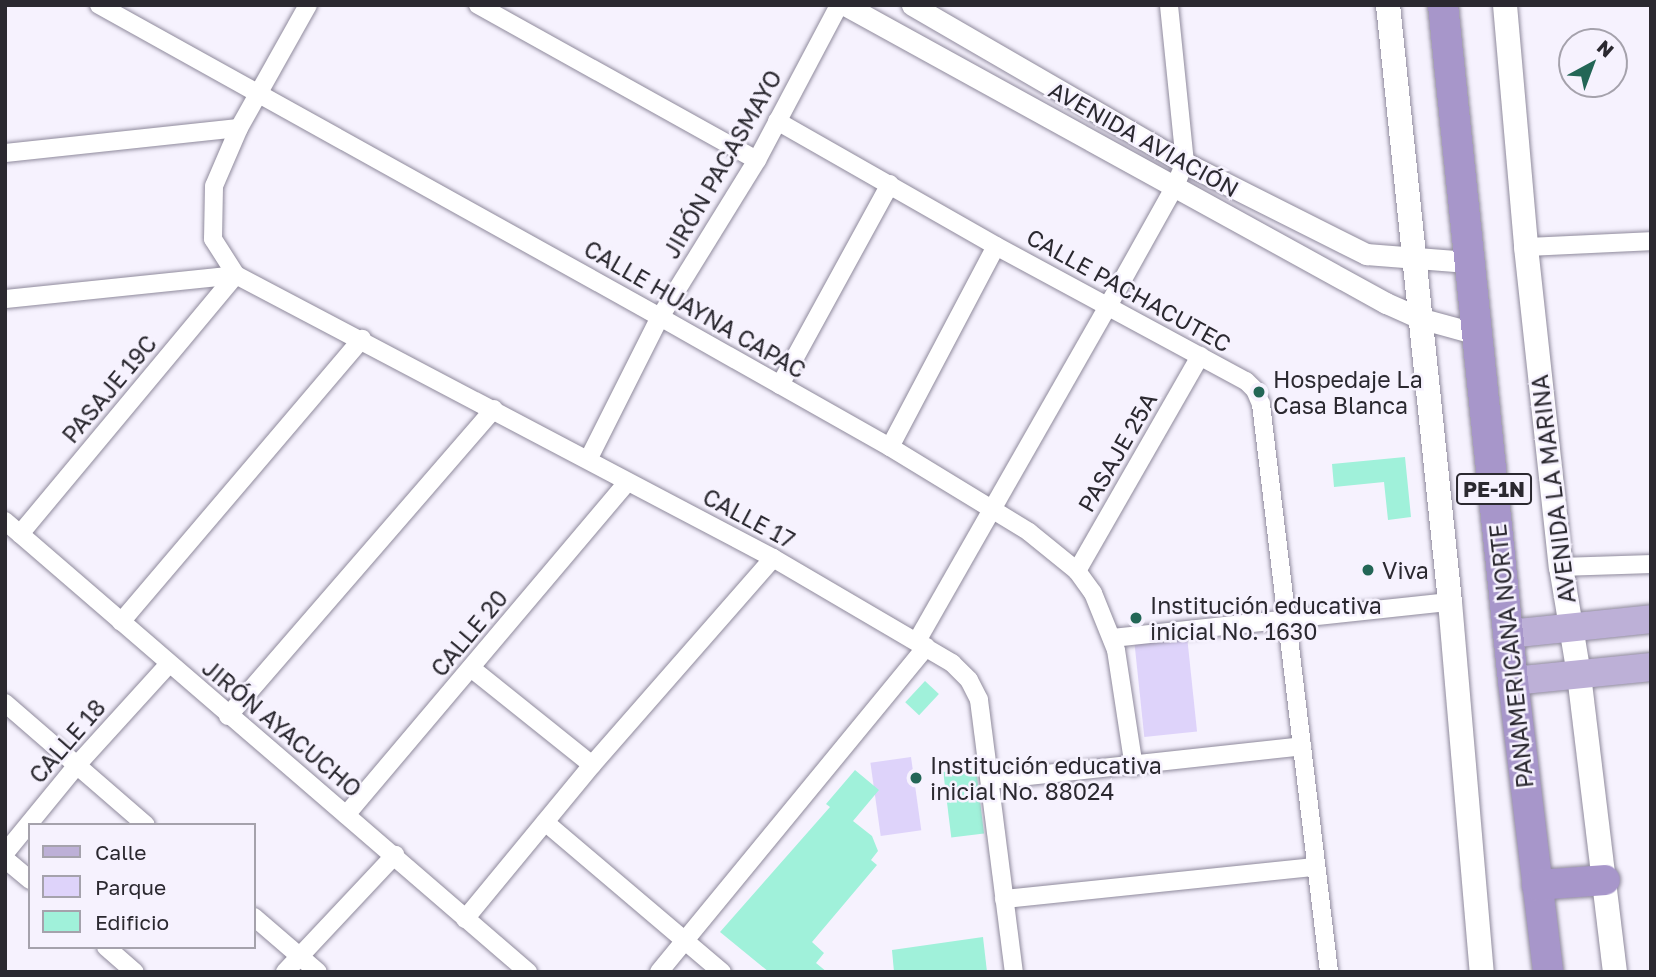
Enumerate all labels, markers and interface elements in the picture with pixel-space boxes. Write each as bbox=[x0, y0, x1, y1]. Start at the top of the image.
north arrow bbox=[1558, 28, 1628, 98]
text: N bbox=[1593, 35, 1619, 62]
street label: JIRÓN PACASMAYO bbox=[657, 65, 787, 263]
street label: AVENIDA AVIACIÓN bbox=[1044, 75, 1244, 203]
street label: CALLE PACHACUTEC bbox=[1022, 222, 1236, 358]
street label: CALLE HUAYNA CAPAC bbox=[579, 234, 811, 384]
street label: PASAJE 19C bbox=[56, 330, 162, 448]
place label: Hospedaje La Casa Blanca bbox=[1273, 365, 1423, 419]
street label: AVENIDA LA MARINA bbox=[1525, 373, 1581, 605]
marker: Hospedaje La Casa Blanca bbox=[1251, 384, 1267, 400]
street label: PASAJE 25A bbox=[1072, 387, 1162, 517]
road number: PE-1N bbox=[1456, 472, 1532, 506]
street label: CALLE 17 bbox=[698, 482, 800, 554]
street label: PANAMERICANA NORTE bbox=[1483, 522, 1539, 790]
place label: Viva bbox=[1382, 556, 1429, 584]
marker: Viva bbox=[1360, 562, 1376, 578]
street label: CALLE 20 bbox=[425, 584, 513, 682]
place label: Institución educativa inicial No. 1630 bbox=[1150, 591, 1382, 645]
marker: Institución educativa inicial No. 1630 bbox=[1128, 610, 1144, 626]
street label: JIRÓN AYACUCHO bbox=[197, 653, 367, 803]
street label: CALLE 18 bbox=[23, 694, 111, 788]
place label: Institución educativa inicial No. 88024 bbox=[930, 751, 1162, 805]
marker: Institución educativa inicial No. 88024 bbox=[908, 770, 924, 786]
legend bbox=[28, 823, 256, 949]
text: Calle bbox=[95, 839, 147, 865]
text: Parque bbox=[95, 874, 166, 900]
text: Edificio bbox=[95, 909, 169, 935]

